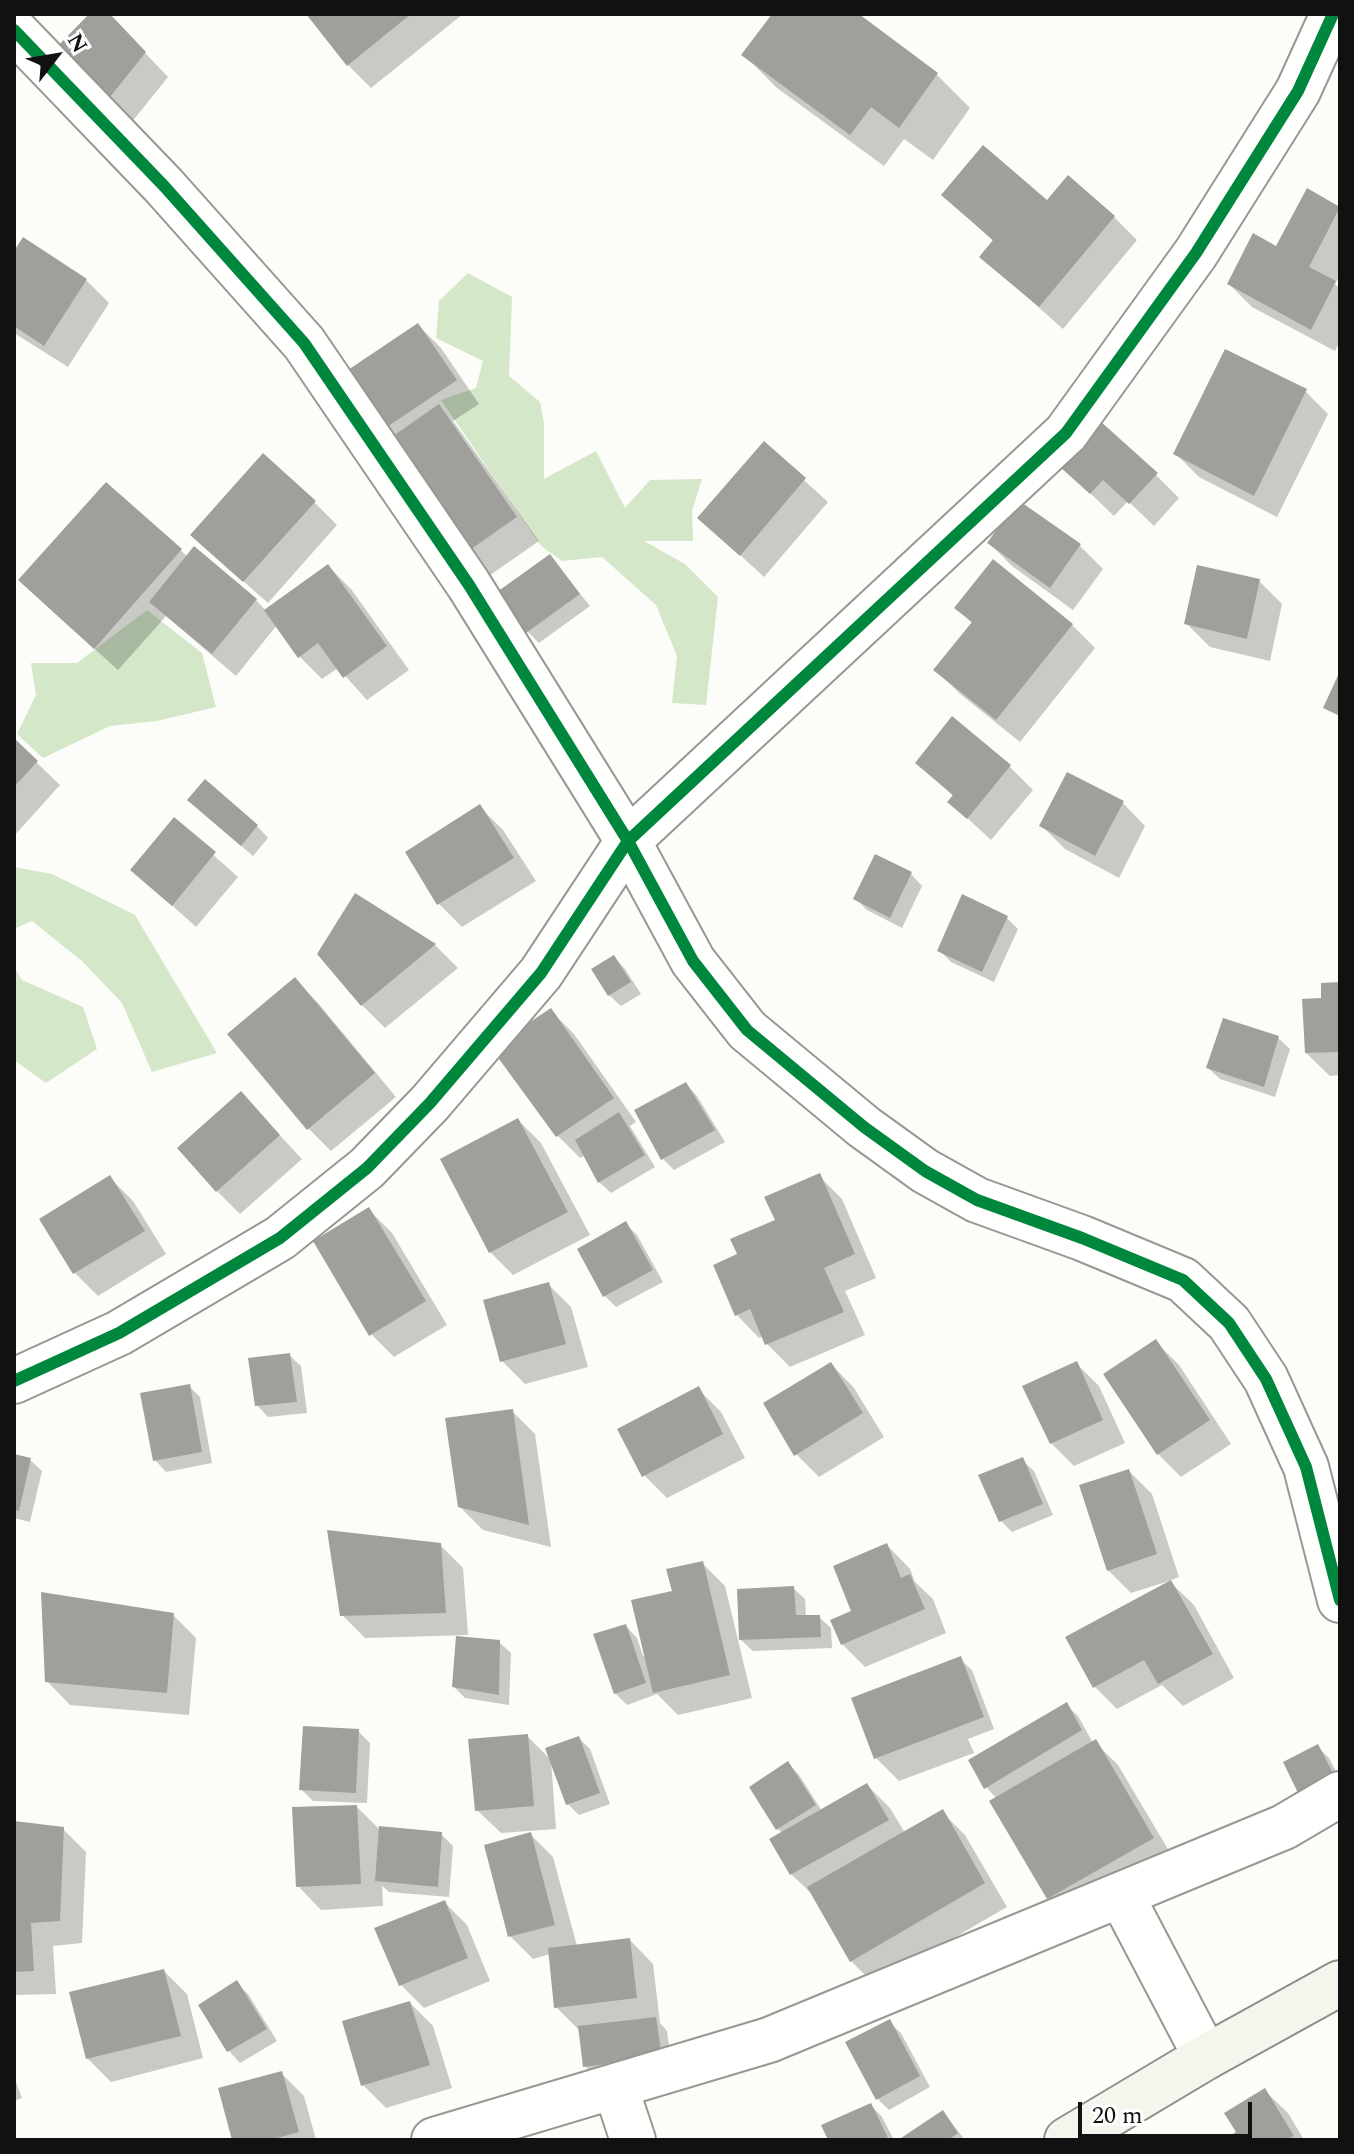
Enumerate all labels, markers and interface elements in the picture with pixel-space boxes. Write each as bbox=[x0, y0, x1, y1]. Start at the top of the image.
north arrow bbox=[16, 16, 96, 96]
text: N bbox=[58, 27, 96, 60]
scale bar bbox=[1082, 2086, 1256, 2136]
text: 20 m bbox=[1092, 2098, 1143, 2134]

